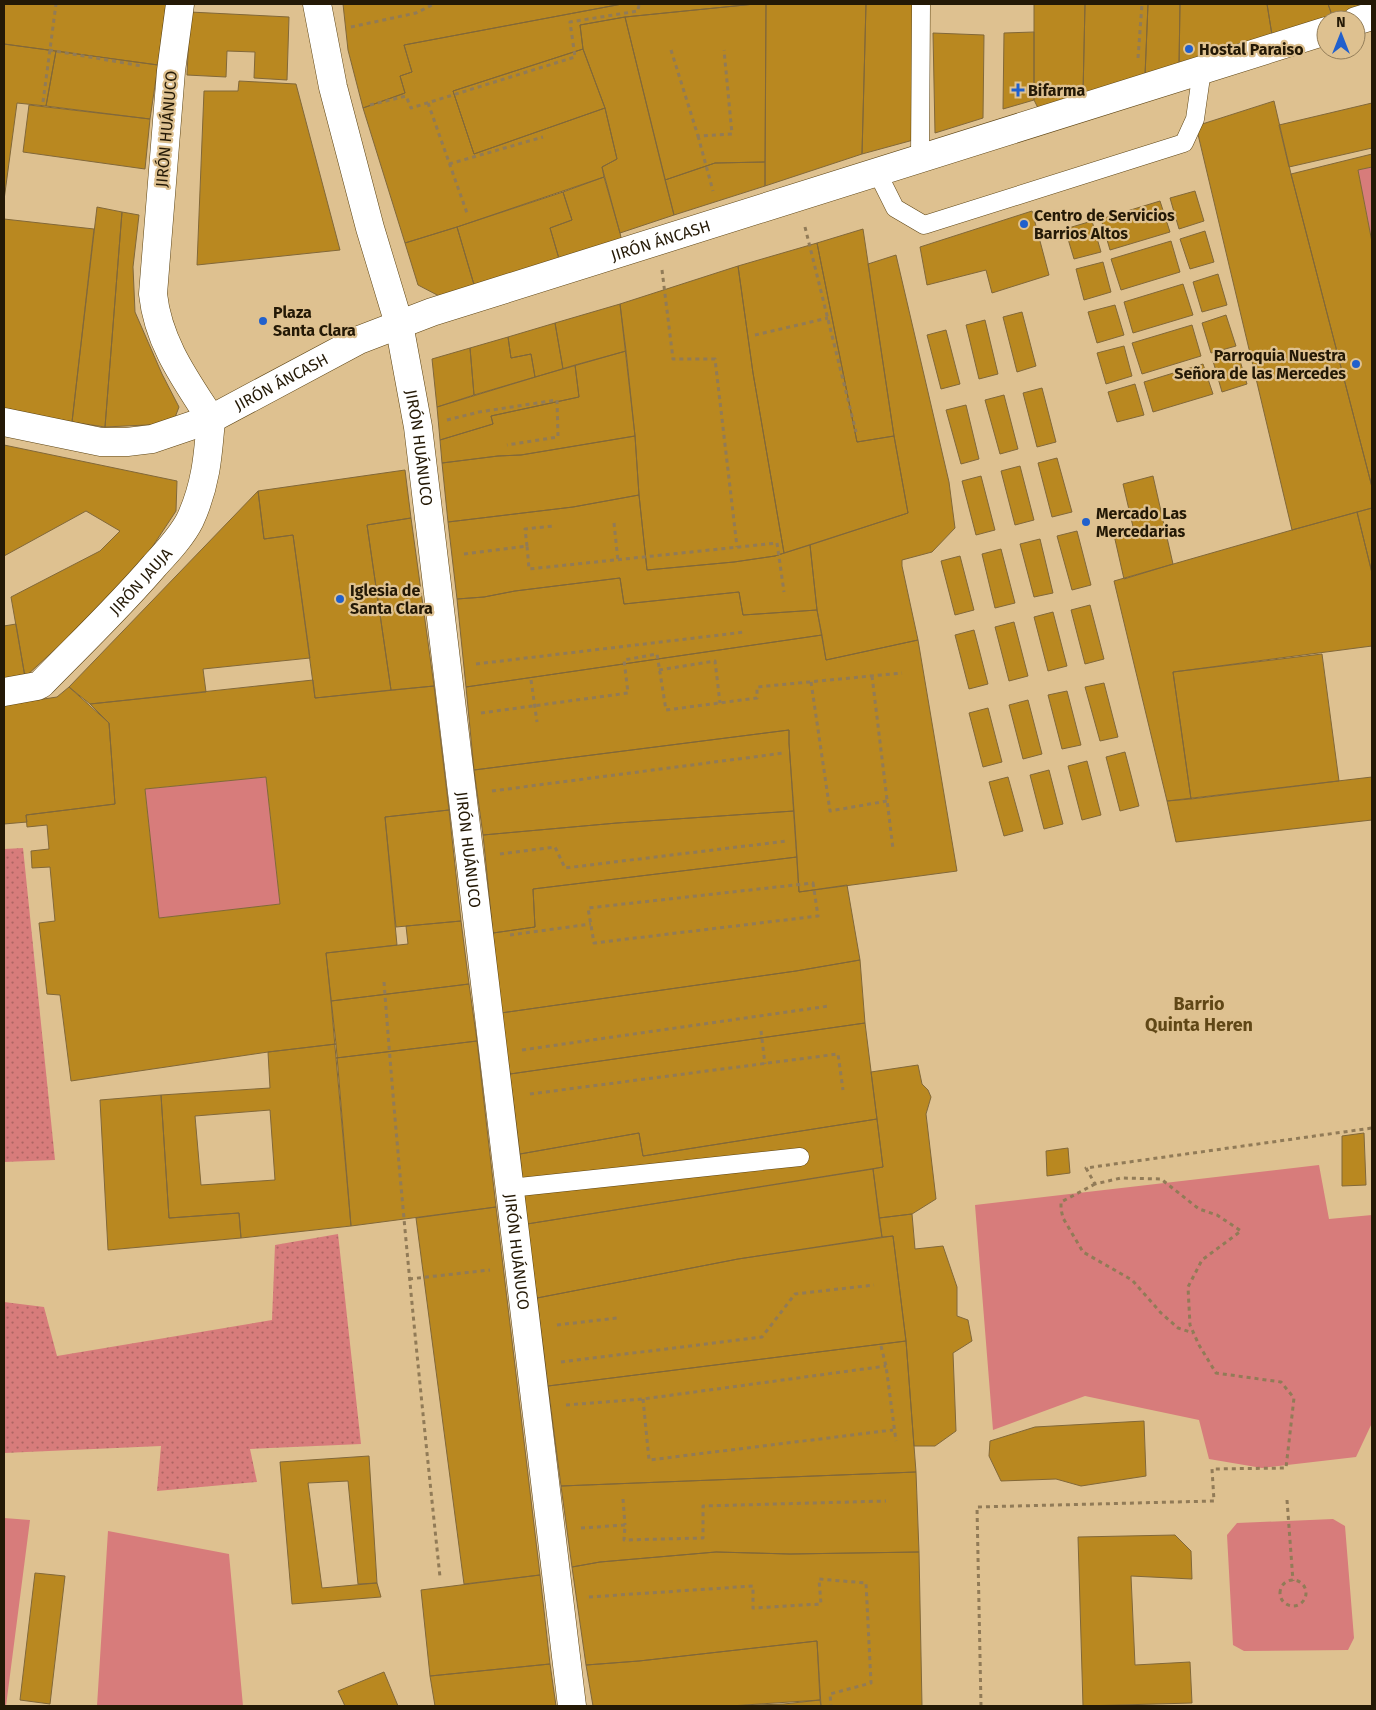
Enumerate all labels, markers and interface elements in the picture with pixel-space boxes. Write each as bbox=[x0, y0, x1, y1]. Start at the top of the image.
north arrow bbox=[1316, 10, 1366, 60]
text: N bbox=[1336, 14, 1346, 31]
place label: Hostal Paraiso bbox=[1199, 40, 1304, 59]
marker: Hostal Paraiso bbox=[1183, 43, 1195, 55]
street label: JIRÓN HUÁNUCO bbox=[151, 70, 181, 188]
place label: Bifarma bbox=[1028, 81, 1085, 100]
marker: Bifarma bbox=[1012, 84, 1024, 96]
place label: Centro de Servicios Barrios Altos bbox=[1034, 206, 1175, 243]
street label: JIRÓN ÁNCASH bbox=[609, 216, 713, 265]
marker: Centro de Servicios Barrios Altos bbox=[1018, 218, 1030, 230]
place label: Plaza Santa Clara bbox=[273, 303, 356, 340]
marker: Plaza Santa Clara bbox=[257, 315, 269, 327]
place label: Parroquia Nuestra Señora de las Mercedes bbox=[1174, 346, 1346, 383]
street label: JIRÓN ÁNCASH bbox=[231, 349, 331, 415]
marker: Parroquia Nuestra Señora de las Mercedes bbox=[1350, 358, 1362, 370]
street label: JIRÓN HUÁNUCO bbox=[401, 388, 436, 507]
place label: Mercado Las Mercedarias bbox=[1096, 504, 1187, 541]
marker: Mercado Las Mercedarias bbox=[1080, 516, 1092, 528]
street label: JIRÓN JAUJA bbox=[105, 544, 177, 619]
place label: Iglesia de Santa Clara bbox=[350, 581, 433, 618]
marker: Iglesia de Santa Clara bbox=[334, 593, 346, 605]
street label: JIRÓN HUÁNUCO bbox=[452, 790, 485, 909]
district label: Barrio Quinta Heren bbox=[1145, 993, 1253, 1036]
street label: JIRÓN HUÁNUCO bbox=[500, 1192, 533, 1311]

